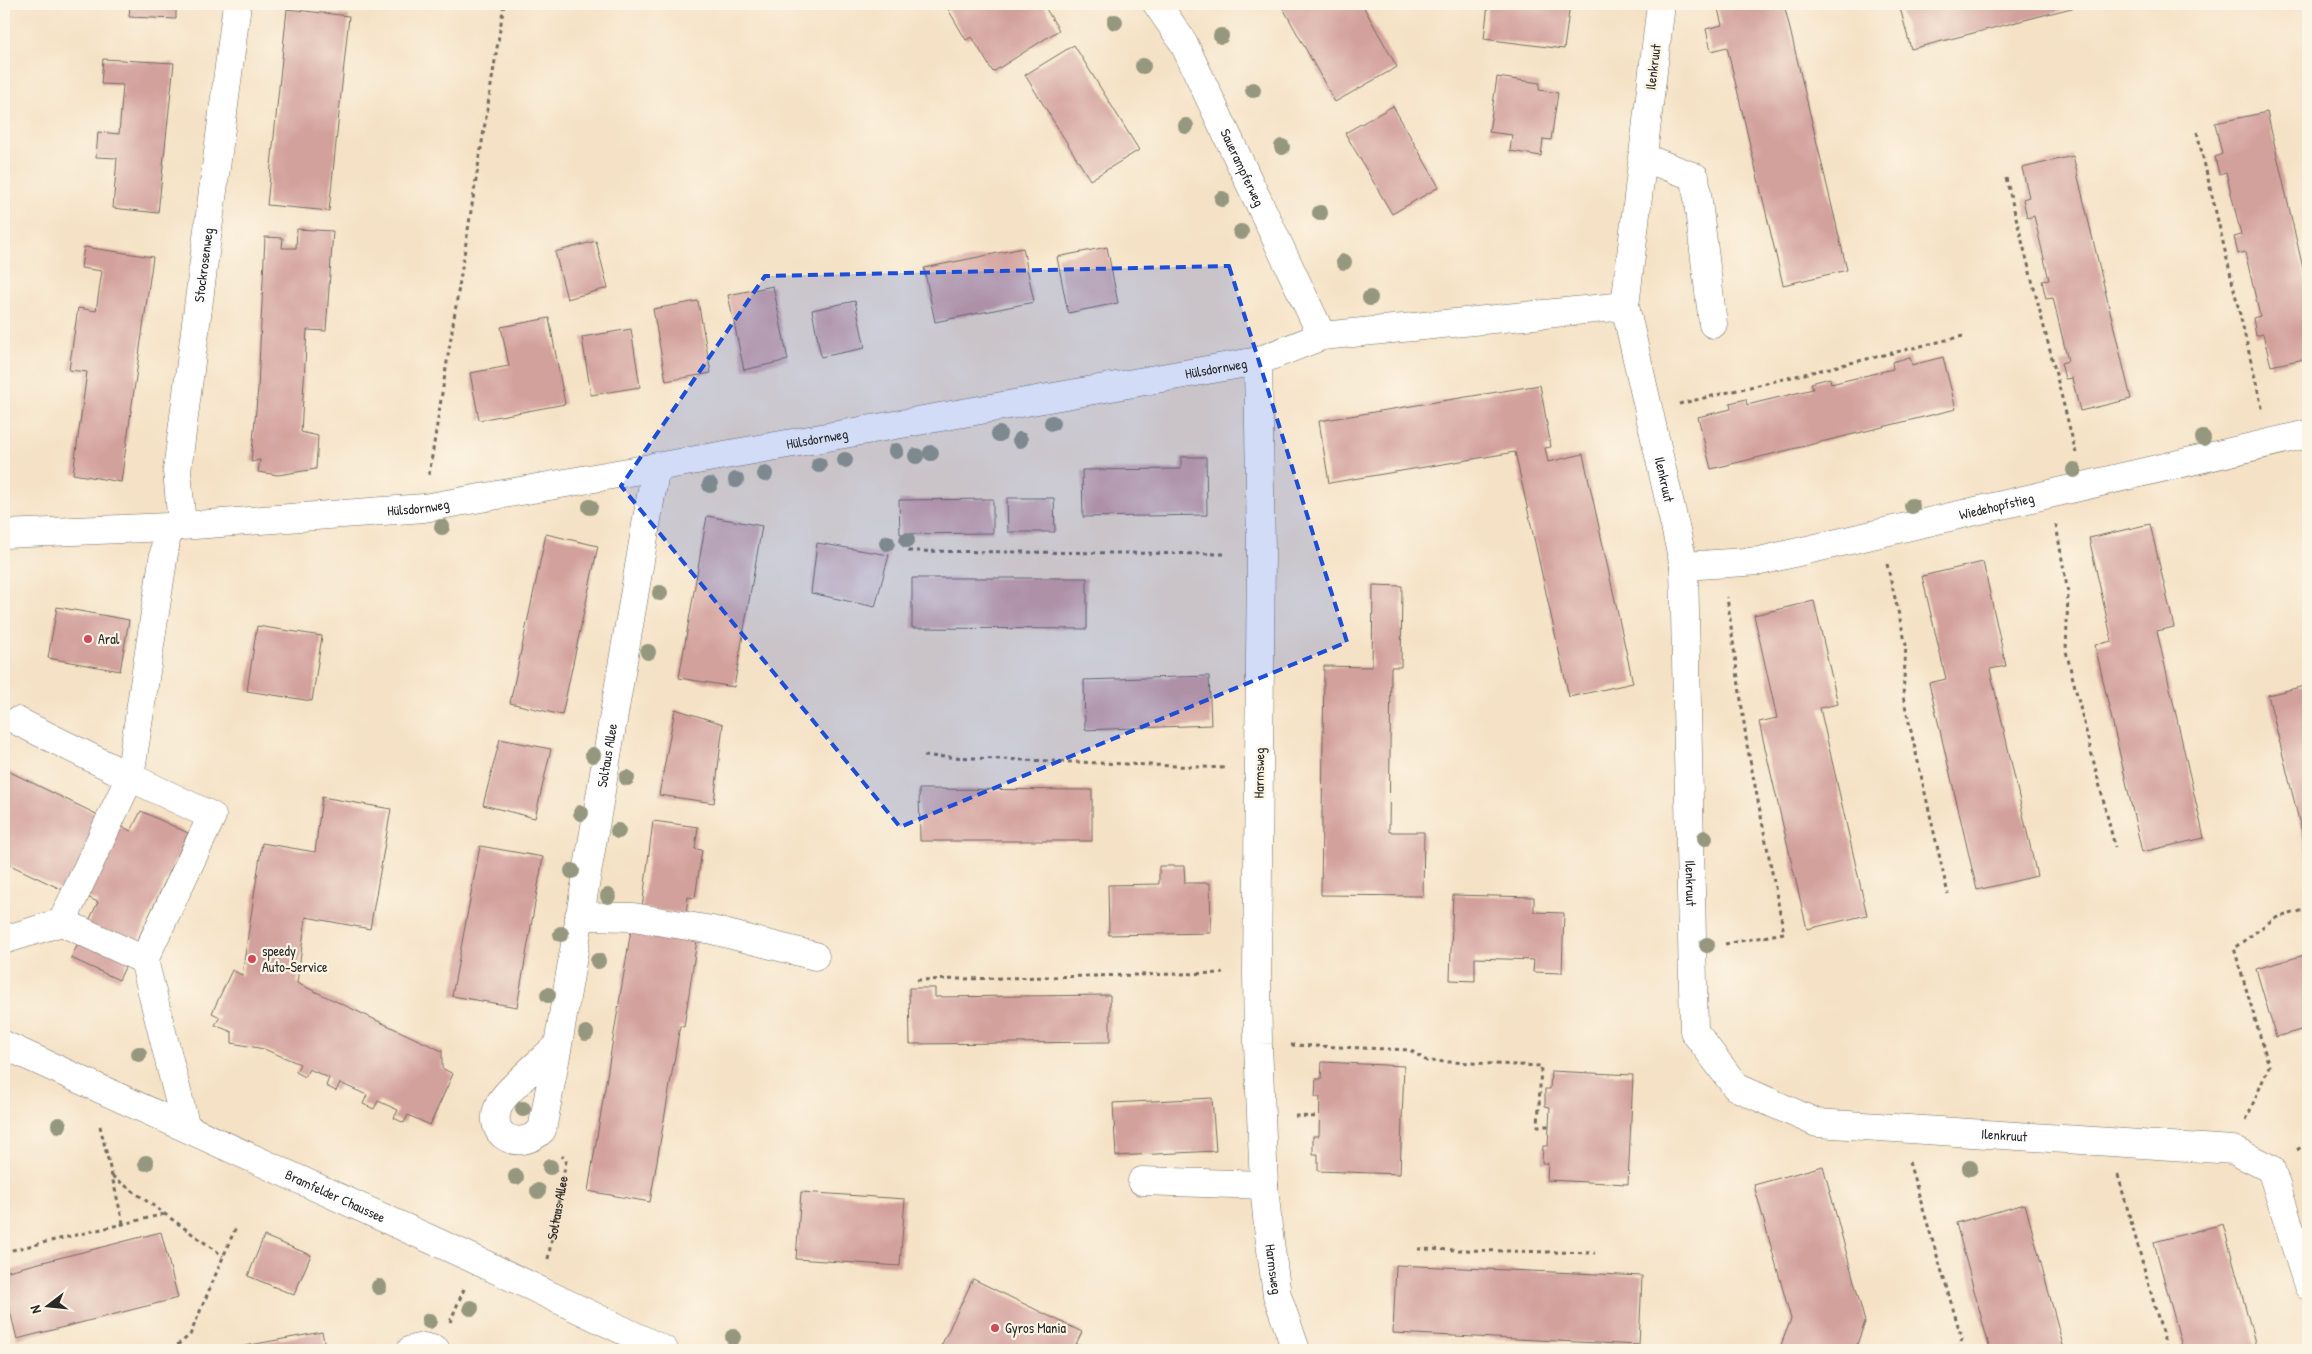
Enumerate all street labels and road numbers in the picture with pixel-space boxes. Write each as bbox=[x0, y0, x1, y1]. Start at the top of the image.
street label: Ilenkruut bbox=[1640, 43, 1665, 91]
street label: Sauerampferweg bbox=[1216, 125, 1269, 210]
street label: Stockrosenweg bbox=[189, 227, 218, 303]
street label: Hülsdornweg bbox=[1183, 353, 1248, 383]
street label: Hülsdornweg bbox=[785, 423, 850, 453]
street label: Ilenkruut bbox=[1650, 455, 1679, 504]
street label: Wiedehopfstieg bbox=[1957, 488, 2036, 524]
street label: Hülsdornweg bbox=[386, 494, 451, 520]
street label: Soltaus Allee bbox=[592, 722, 621, 789]
street label: Harmsweg bbox=[1249, 748, 1269, 798]
street label: Ilenkruut bbox=[1681, 860, 1701, 907]
street label: Ilenkruut bbox=[1980, 1124, 2028, 1146]
street label: Bramfelder Chaussee bbox=[282, 1164, 389, 1227]
street label: Soltaus Allee bbox=[542, 1174, 572, 1241]
street label: Harmsweg bbox=[1261, 1243, 1287, 1296]

